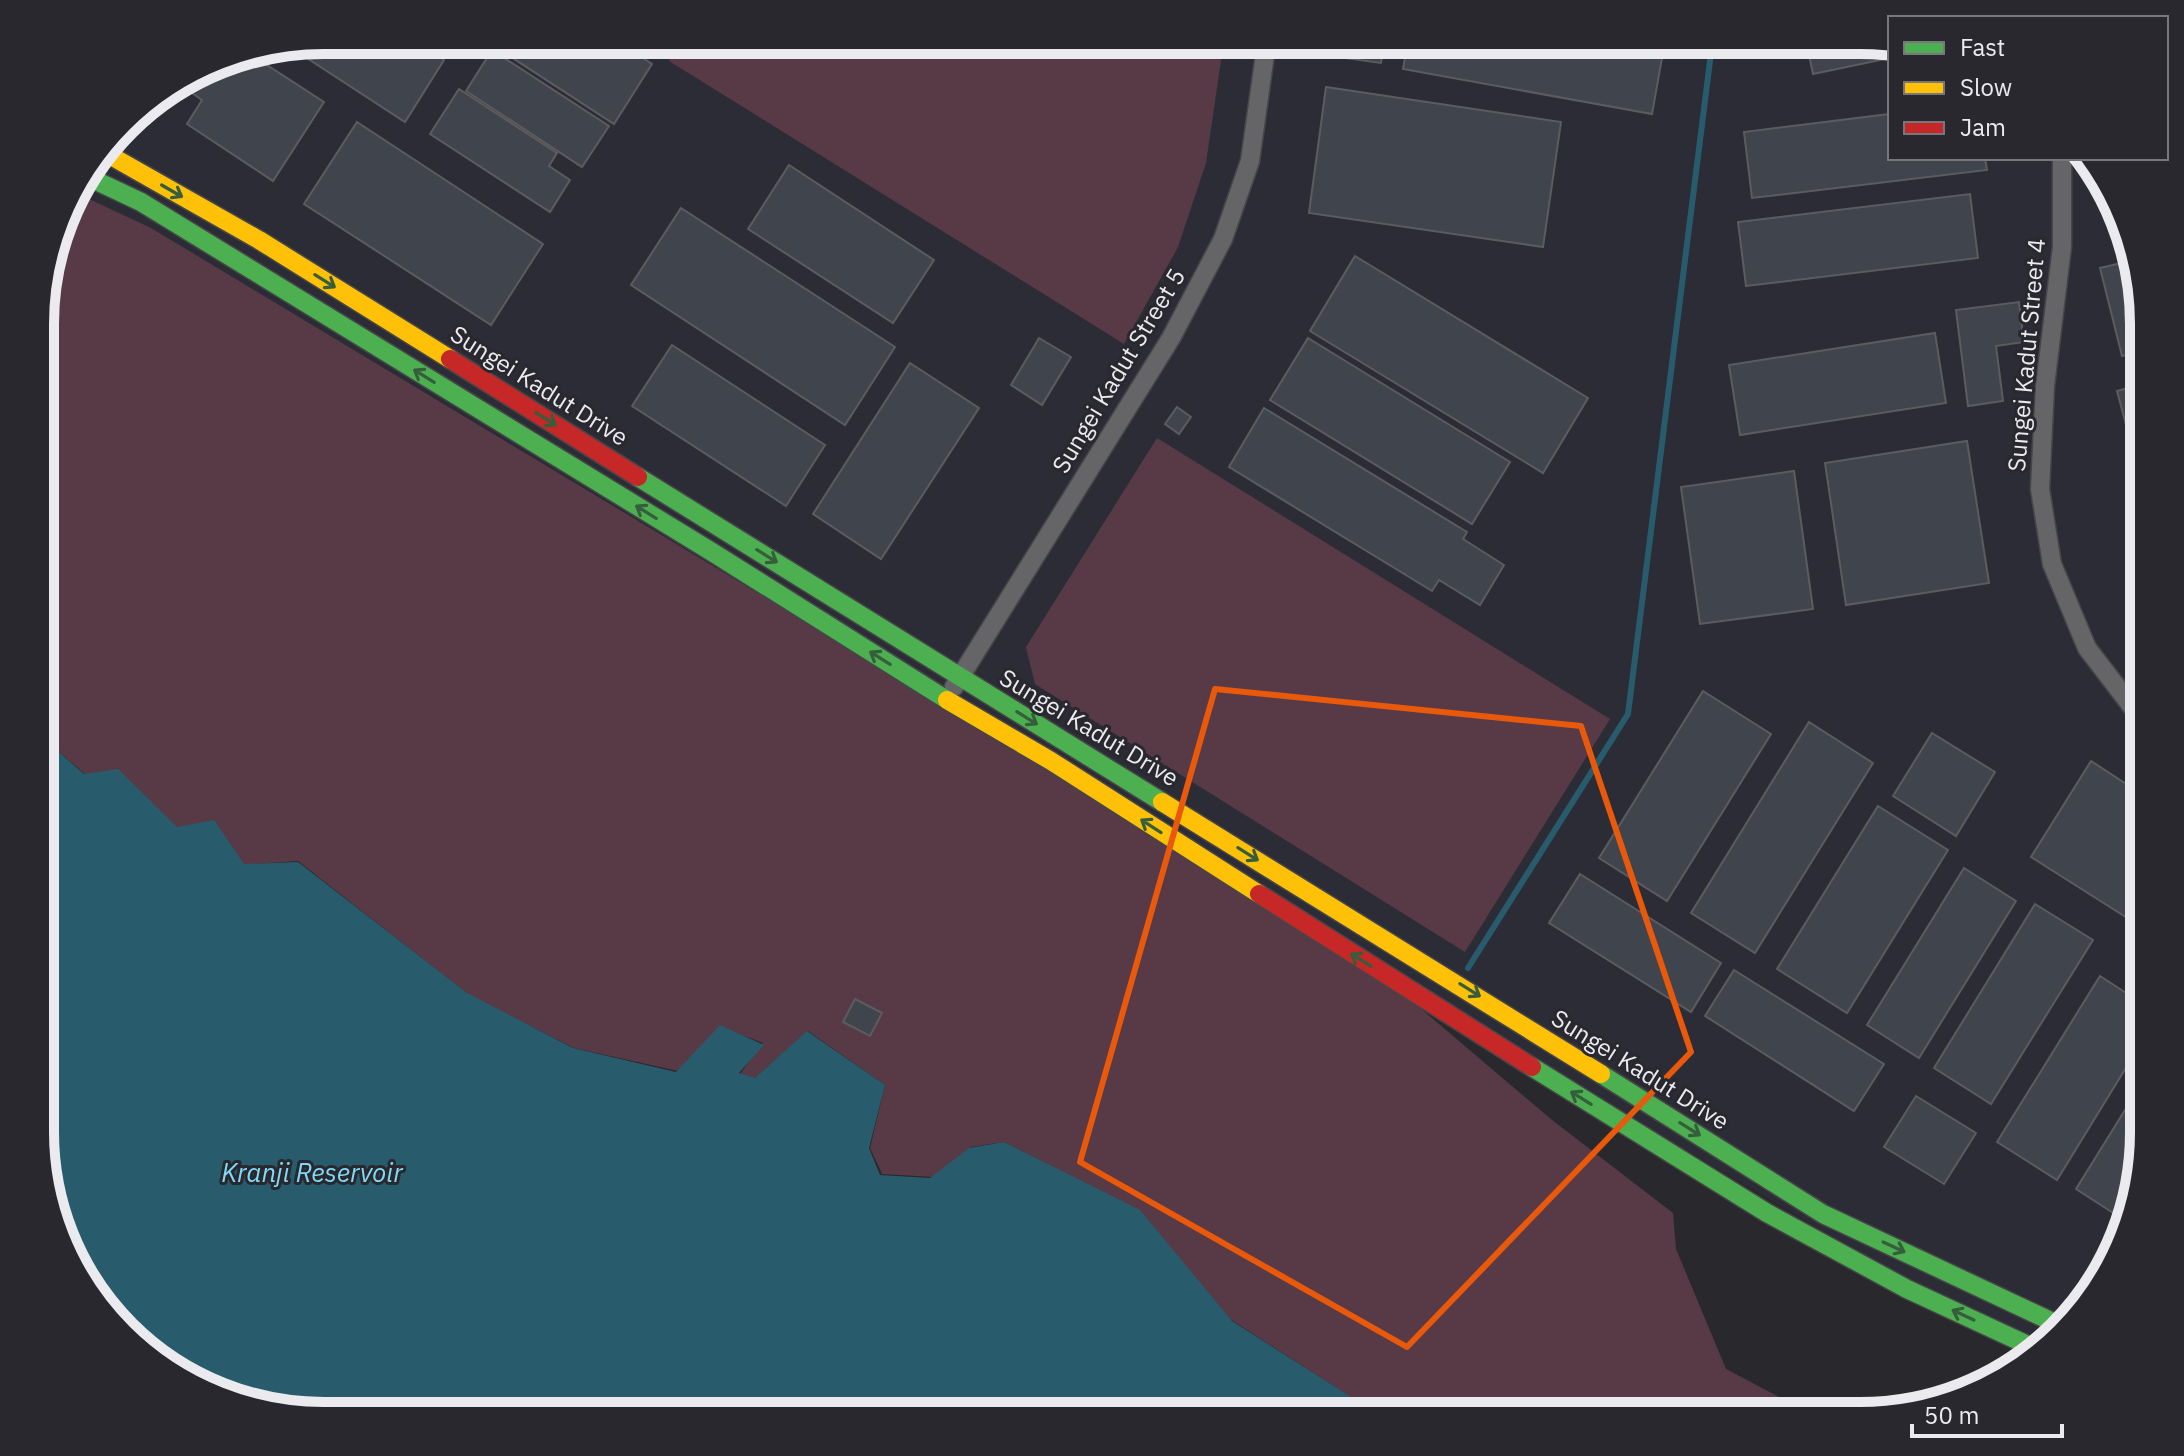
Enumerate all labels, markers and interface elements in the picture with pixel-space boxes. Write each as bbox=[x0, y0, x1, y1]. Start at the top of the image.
legend bbox=[1888, 16, 2168, 160]
text: Fast bbox=[1960, 31, 2005, 63]
text: Slow bbox=[1960, 71, 2012, 103]
text: Jam bbox=[1960, 111, 2006, 143]
one-way arrow bbox=[160, 183, 183, 199]
street label: Sungei Kadut Street 4 bbox=[2000, 237, 2052, 473]
street label: Sungei Kadut Street 5 bbox=[1044, 262, 1192, 479]
one-way arrow bbox=[313, 274, 336, 290]
street label: Sungei Kadut Drive bbox=[445, 318, 634, 453]
one-way arrow bbox=[413, 367, 436, 383]
one-way arrow bbox=[534, 411, 557, 427]
one-way arrow bbox=[635, 503, 658, 519]
one-way arrow bbox=[755, 548, 777, 565]
one-way arrow bbox=[869, 649, 891, 666]
street label: Sungei Kadut Drive bbox=[994, 661, 1185, 793]
one-way arrow bbox=[1015, 710, 1038, 726]
one-way arrow bbox=[1140, 817, 1163, 833]
one-way arrow bbox=[1237, 846, 1259, 862]
one-way arrow bbox=[1350, 951, 1373, 967]
one-way arrow bbox=[1458, 983, 1481, 999]
street label: Sungei Kadut Drive bbox=[1546, 1002, 1735, 1137]
one-way arrow bbox=[1571, 1089, 1593, 1106]
one-way arrow bbox=[1678, 1121, 1700, 1138]
water label: Kranji Reservoir bbox=[221, 1155, 404, 1189]
one-way arrow bbox=[1882, 1240, 1906, 1255]
one-way arrow bbox=[1952, 1307, 1976, 1322]
scale bar bbox=[1912, 1388, 2062, 1438]
text: 50 m bbox=[1924, 1399, 1979, 1431]

